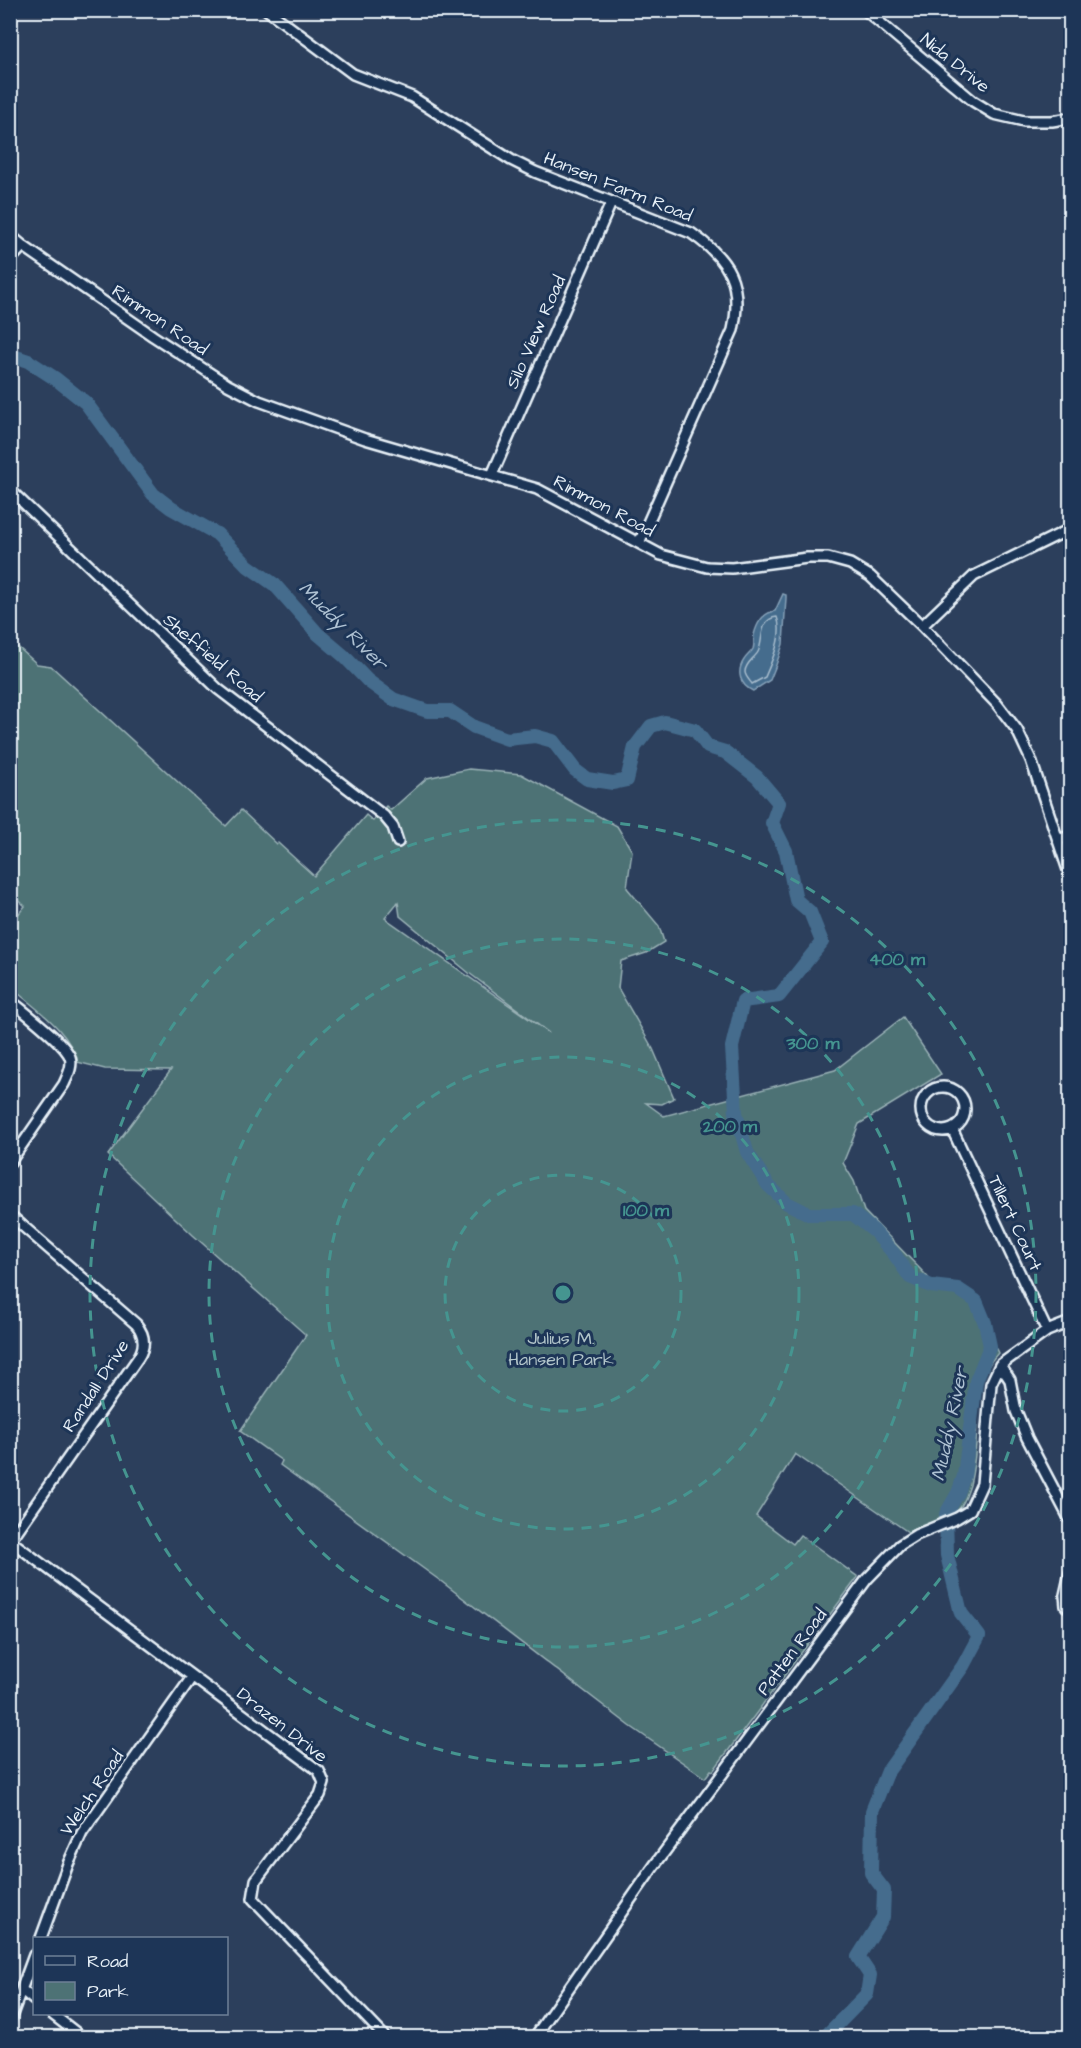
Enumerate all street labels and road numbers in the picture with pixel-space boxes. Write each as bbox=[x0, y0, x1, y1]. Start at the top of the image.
street label: Nida Drive bbox=[915, 27, 995, 99]
street label: Hansen Farm Road bbox=[540, 146, 696, 228]
street label: Silo View Road bbox=[500, 272, 572, 392]
street label: Rimmon Road bbox=[107, 279, 213, 361]
street label: Rimmon Road bbox=[549, 469, 659, 543]
street label: Sheffield Road bbox=[158, 608, 268, 708]
street label: Tillert Court bbox=[982, 1171, 1048, 1276]
street label: Randall Drive bbox=[57, 1335, 135, 1437]
street label: Patten Road bbox=[751, 1604, 833, 1700]
street label: Drazen Drive bbox=[231, 1682, 333, 1769]
street label: Welch Road bbox=[54, 1745, 130, 1841]

